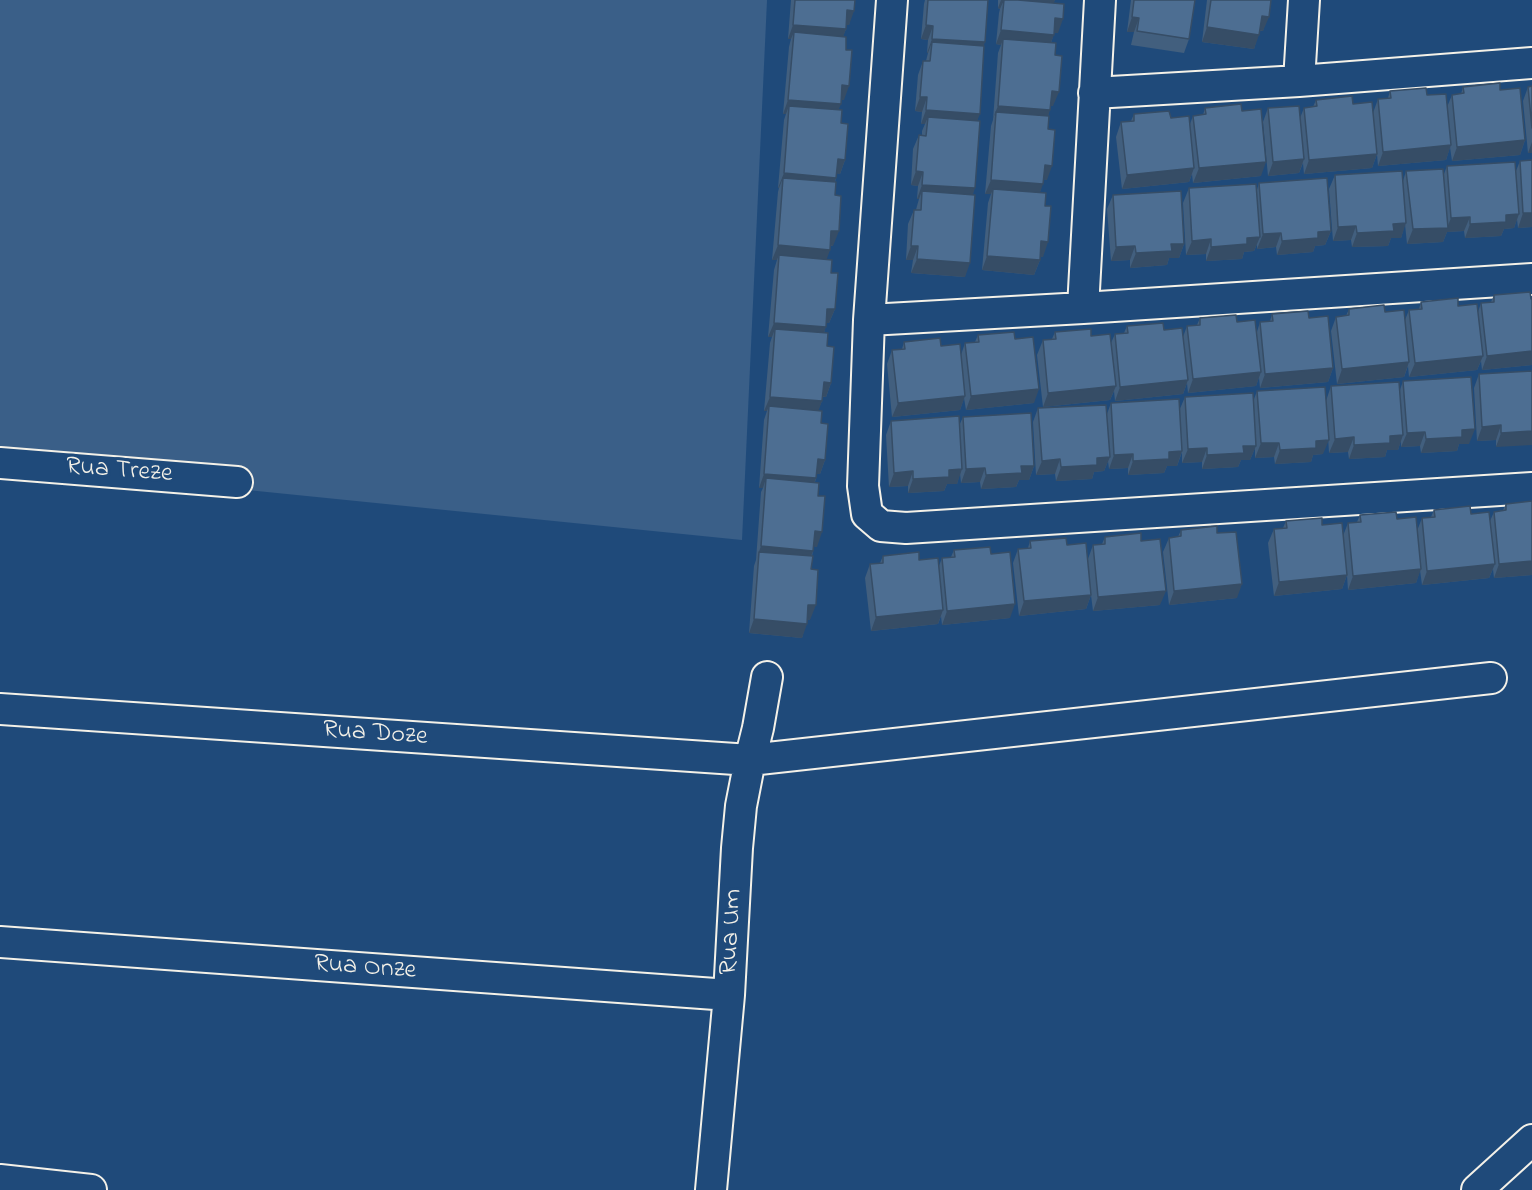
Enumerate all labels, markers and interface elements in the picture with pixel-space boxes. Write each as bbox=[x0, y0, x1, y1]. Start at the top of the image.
street label: Rua Treze bbox=[65, 453, 173, 491]
street label: Rua Doze bbox=[322, 716, 428, 754]
street label: Rua Um bbox=[715, 888, 751, 976]
street label: Rua Onze bbox=[313, 950, 417, 988]

